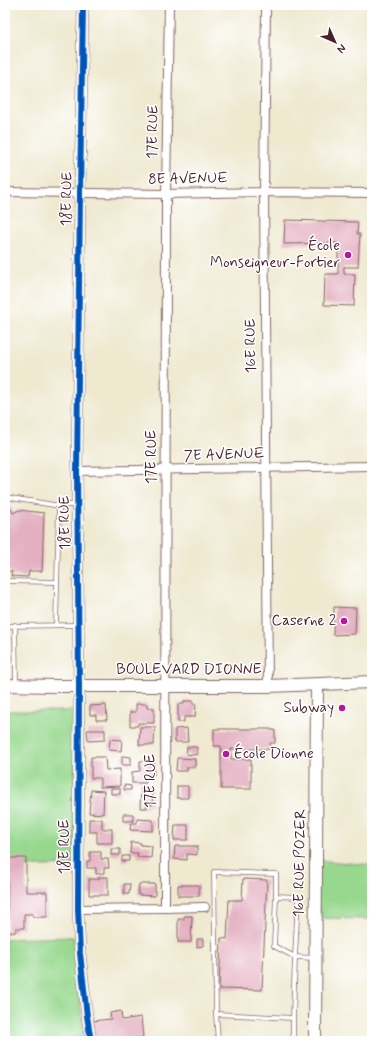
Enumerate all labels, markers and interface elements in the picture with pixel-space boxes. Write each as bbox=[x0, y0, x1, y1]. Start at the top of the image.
north arrow bbox=[315, 22, 355, 62]
text: N bbox=[334, 41, 349, 56]
street label: 17E RUE bbox=[143, 104, 163, 159]
street label: 8E AVENUE bbox=[148, 168, 228, 190]
street label: 18E RUE bbox=[57, 171, 77, 227]
place label: École Monseigneur-Fortier bbox=[210, 235, 340, 273]
marker: École Monseigneur-Fortier bbox=[343, 250, 353, 260]
street label: 16E RUE bbox=[241, 318, 261, 374]
street label: 17E RUE bbox=[142, 430, 162, 484]
street label: 7E AVENUE bbox=[183, 444, 265, 466]
street label: 18E RUE bbox=[55, 495, 75, 551]
place label: Caserne 2 bbox=[272, 611, 336, 631]
marker: Caserne 2 bbox=[339, 616, 349, 626]
street label: BOULEVARD DIONNE bbox=[116, 660, 262, 680]
place label: Subway bbox=[283, 698, 334, 718]
marker: Subway bbox=[337, 703, 347, 713]
place label: École Dionne bbox=[234, 743, 314, 764]
marker: École Dionne bbox=[221, 749, 231, 759]
street label: 17E RUE bbox=[141, 754, 161, 808]
street label: 16E RUE POZER bbox=[289, 808, 311, 917]
street label: 18E RUE bbox=[55, 819, 75, 874]

